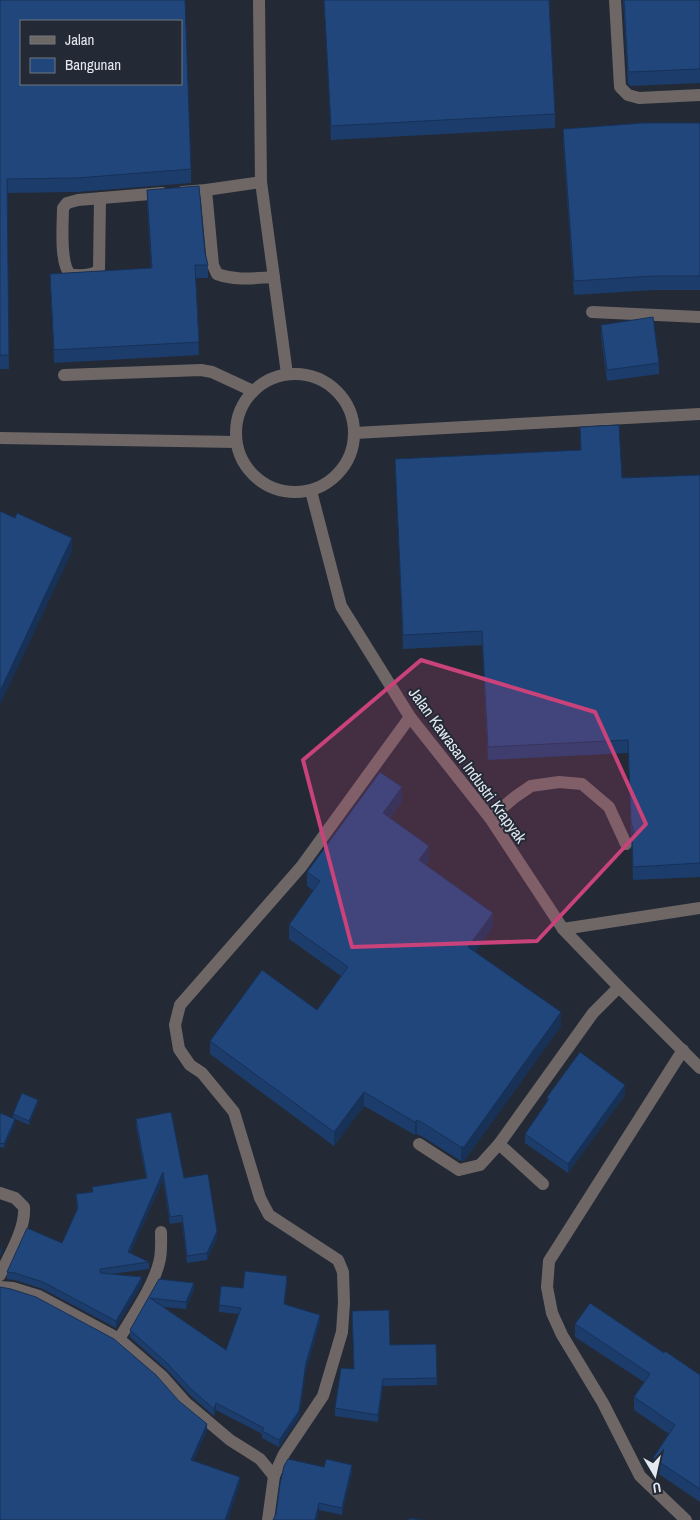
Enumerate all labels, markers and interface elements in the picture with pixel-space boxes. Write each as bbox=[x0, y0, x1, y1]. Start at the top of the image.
legend bbox=[20, 20, 182, 85]
text: Jalan bbox=[65, 29, 94, 50]
text: Bangunan bbox=[65, 54, 121, 75]
street label: Jalan Kawasan Industri Krapyak bbox=[404, 682, 532, 848]
north arrow bbox=[630, 1450, 680, 1500]
text: U bbox=[652, 1478, 663, 1497]

